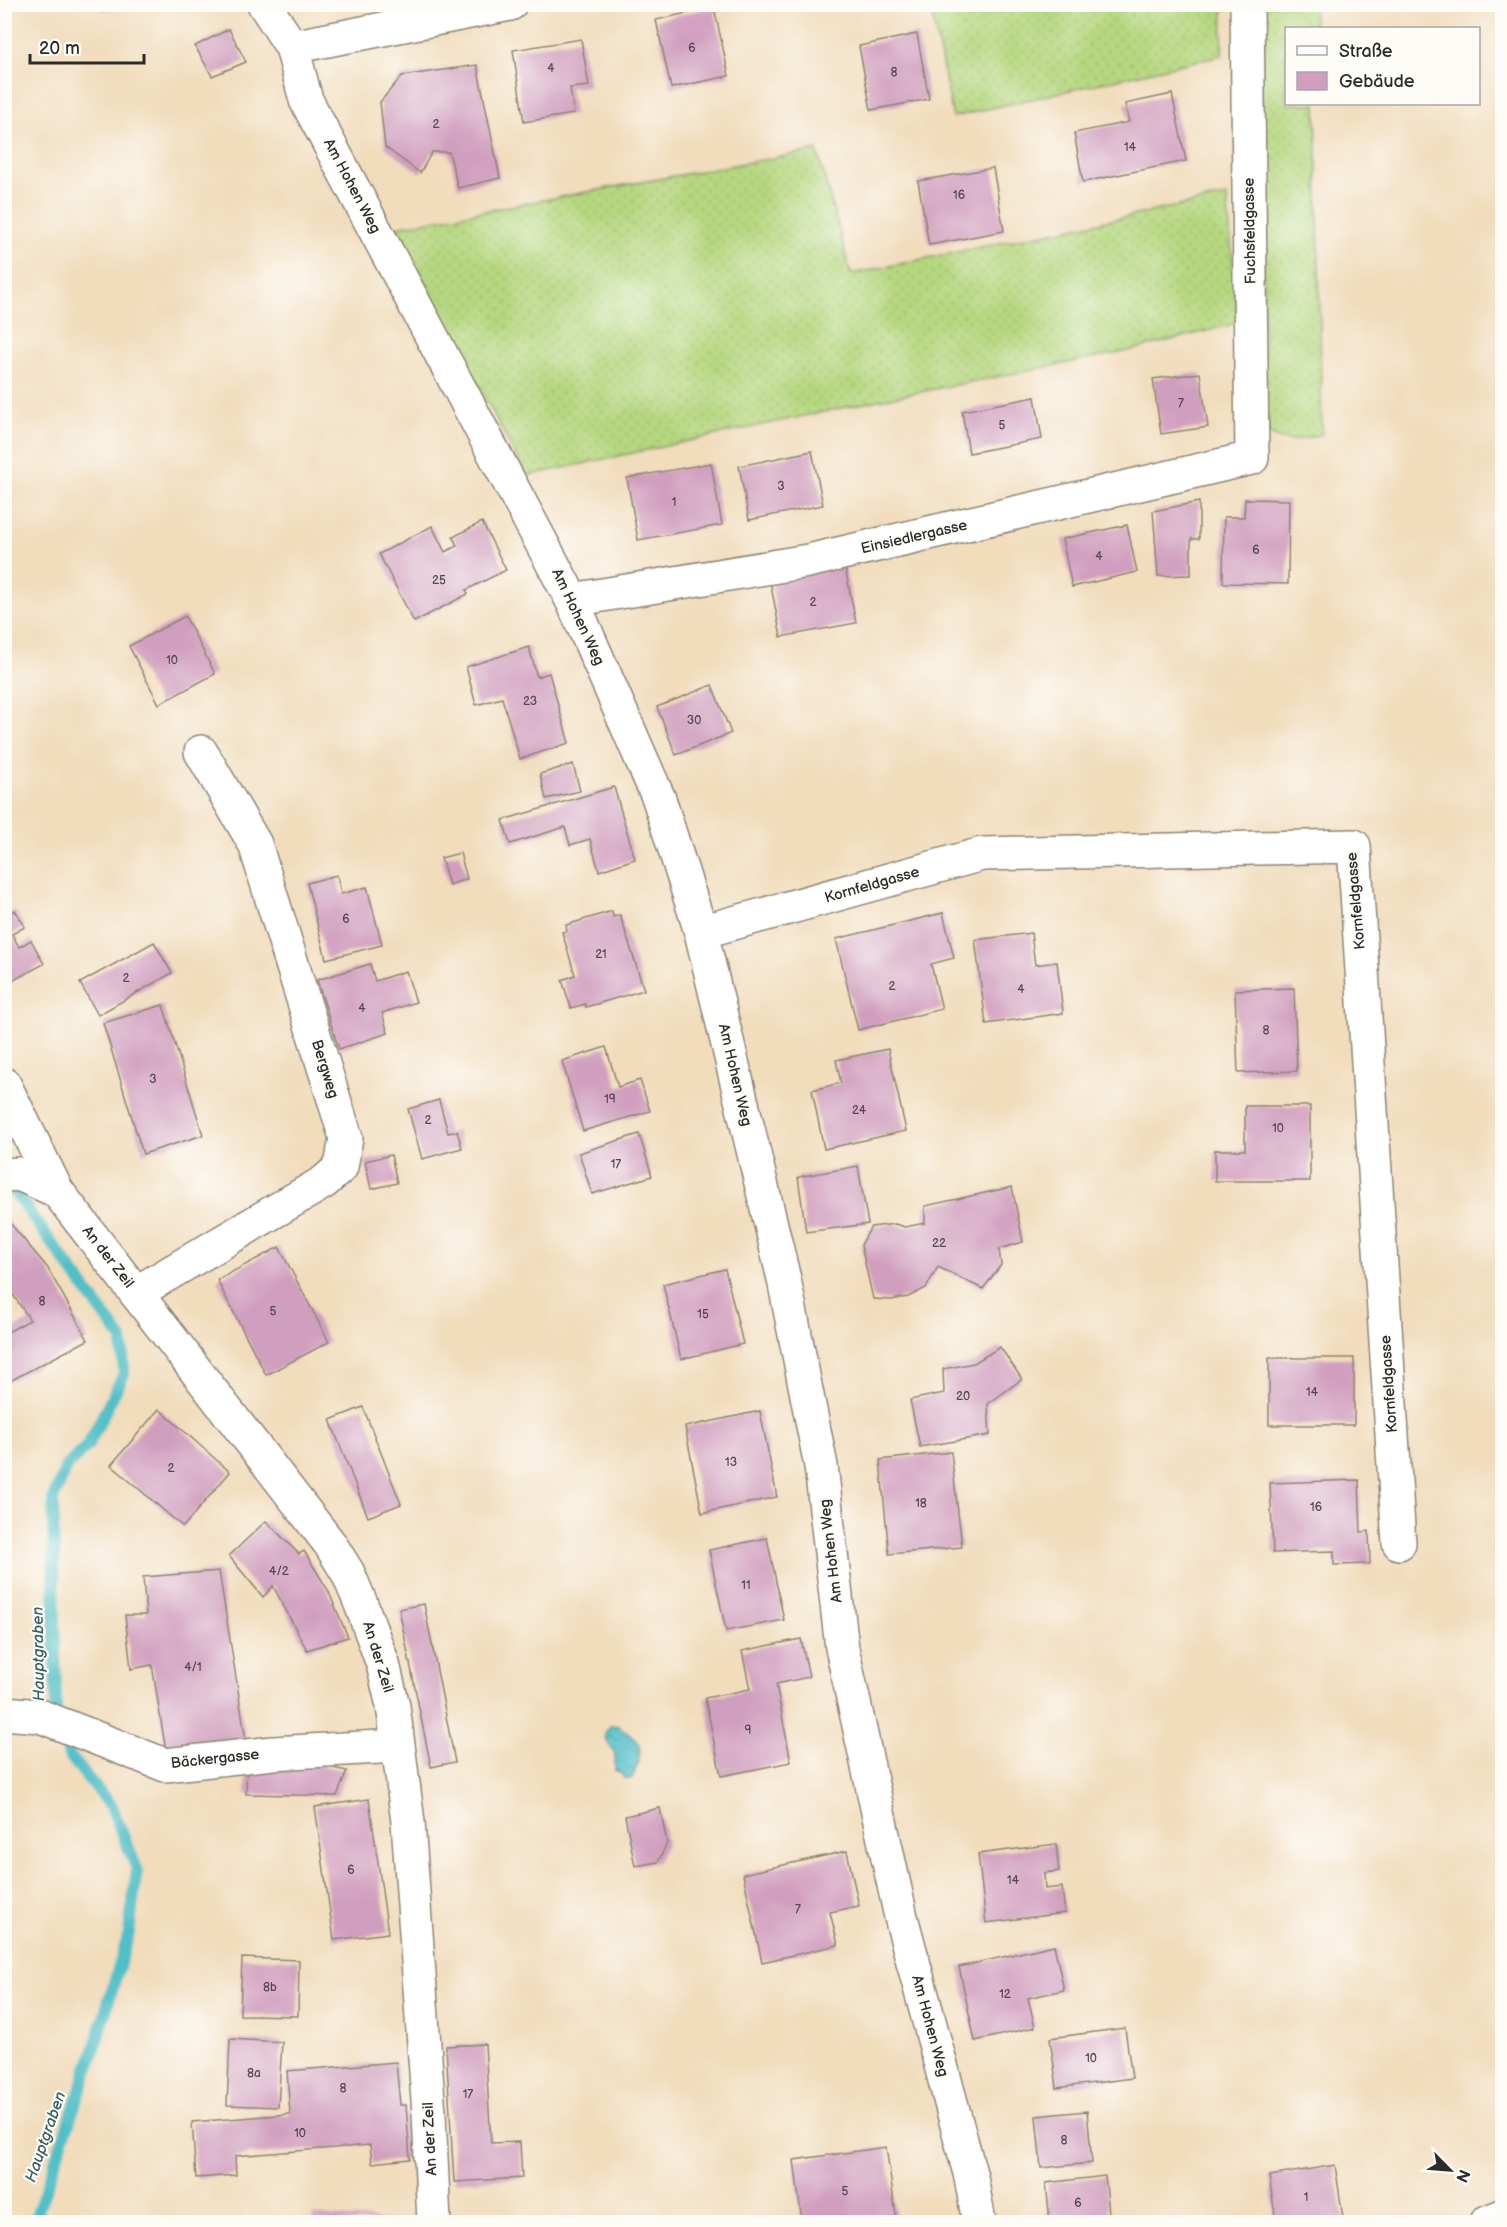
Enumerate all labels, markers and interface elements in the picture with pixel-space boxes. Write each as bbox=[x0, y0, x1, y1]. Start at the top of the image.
scale bar bbox=[30, 27, 144, 65]
legend bbox=[1285, 27, 1480, 105]
text: 20 m bbox=[39, 38, 80, 59]
house number: 6 bbox=[688, 41, 696, 56]
text: Straße bbox=[1339, 41, 1393, 62]
house number: 4 bbox=[547, 61, 555, 76]
house number: 8 bbox=[891, 65, 898, 80]
text: Gebäude bbox=[1339, 71, 1415, 92]
house number: 2 bbox=[432, 117, 440, 132]
street label: Am Hohen Weg bbox=[319, 135, 385, 237]
house number: 14 bbox=[1124, 140, 1137, 155]
street label: Fuchsfeldgasse bbox=[1240, 177, 1260, 284]
house number: 16 bbox=[953, 188, 965, 203]
house number: 7 bbox=[1178, 396, 1184, 411]
house number: 5 bbox=[999, 418, 1006, 433]
house number: 3 bbox=[777, 479, 785, 494]
house number: 1 bbox=[672, 495, 676, 510]
street label: Einsiedlergasse bbox=[859, 516, 969, 558]
house number: 6 bbox=[1252, 543, 1260, 558]
house number: 4 bbox=[1095, 549, 1103, 564]
street label: Am Hohen Weg bbox=[547, 566, 609, 668]
house number: 25 bbox=[432, 573, 446, 588]
house number: 2 bbox=[809, 595, 817, 610]
house number: 10 bbox=[166, 653, 178, 668]
house number: 23 bbox=[523, 694, 537, 709]
house number: 30 bbox=[687, 713, 701, 728]
street label: Kornfeldgasse bbox=[1342, 851, 1370, 951]
street label: Kornfeldgasse bbox=[822, 862, 922, 908]
house number: 6 bbox=[342, 912, 350, 927]
house number: 21 bbox=[595, 947, 607, 962]
house number: 2 bbox=[122, 971, 130, 986]
house number: 2 bbox=[888, 979, 896, 994]
house number: 4 bbox=[1017, 982, 1025, 997]
house number: 4 bbox=[358, 1001, 366, 1016]
street label: Am Hohen Weg bbox=[714, 1022, 756, 1128]
house number: 8 bbox=[1263, 1023, 1270, 1038]
street label: Bergweg bbox=[307, 1037, 343, 1101]
house number: 3 bbox=[149, 1072, 157, 1087]
house number: 19 bbox=[604, 1092, 616, 1107]
house number: 24 bbox=[852, 1103, 867, 1118]
house number: 2 bbox=[424, 1113, 432, 1128]
house number: 10 bbox=[1272, 1121, 1284, 1136]
house number: 17 bbox=[611, 1157, 621, 1172]
street label: An der Zeil bbox=[78, 1222, 138, 1292]
house number: 22 bbox=[932, 1236, 946, 1251]
house number: 8 bbox=[39, 1294, 46, 1309]
house number: 5 bbox=[270, 1304, 277, 1319]
house number: 15 bbox=[697, 1307, 709, 1322]
street label: Kornfeldgasse bbox=[1376, 1334, 1402, 1433]
house number: 14 bbox=[1306, 1385, 1319, 1400]
house number: 20 bbox=[956, 1389, 970, 1404]
house number: 13 bbox=[725, 1455, 737, 1470]
house number: 2 bbox=[167, 1461, 175, 1476]
house number: 18 bbox=[915, 1496, 927, 1511]
street label: Am Hohen Weg bbox=[815, 1498, 847, 1604]
house number: 16 bbox=[1310, 1500, 1322, 1515]
house number: 4/2 bbox=[269, 1564, 289, 1579]
house number: 11 bbox=[741, 1578, 751, 1593]
water label: Hauptgraben bbox=[29, 1606, 49, 1701]
street label: An der Zeil bbox=[358, 1619, 398, 1695]
house number: 4/1 bbox=[184, 1660, 202, 1675]
house number: 9 bbox=[745, 1723, 752, 1738]
street label: Bäckergasse bbox=[170, 1745, 260, 1773]
house number: 6 bbox=[347, 1863, 355, 1878]
house number: 14 bbox=[1007, 1873, 1020, 1888]
house number: 7 bbox=[795, 1902, 801, 1917]
street label: Am Hohen Weg bbox=[907, 1973, 953, 2079]
house number: 8b bbox=[263, 1980, 277, 1995]
house number: 12 bbox=[999, 1987, 1011, 2002]
house number: 10 bbox=[1085, 2051, 1097, 2066]
house number: 8a bbox=[247, 2066, 261, 2081]
house number: 8 bbox=[340, 2081, 347, 2096]
house number: 17 bbox=[463, 2087, 473, 2102]
water label: Hauptgraben bbox=[22, 2089, 70, 2185]
street label: An der Zeil bbox=[419, 2102, 441, 2176]
house number: 10 bbox=[294, 2126, 306, 2141]
house number: 8 bbox=[1061, 2133, 1068, 2148]
north arrow bbox=[1420, 2140, 1480, 2200]
text: N bbox=[1451, 2166, 1473, 2185]
house number: 5 bbox=[842, 2184, 849, 2199]
house number: 1 bbox=[1304, 2190, 1308, 2205]
house number: 6 bbox=[1074, 2196, 1082, 2211]

